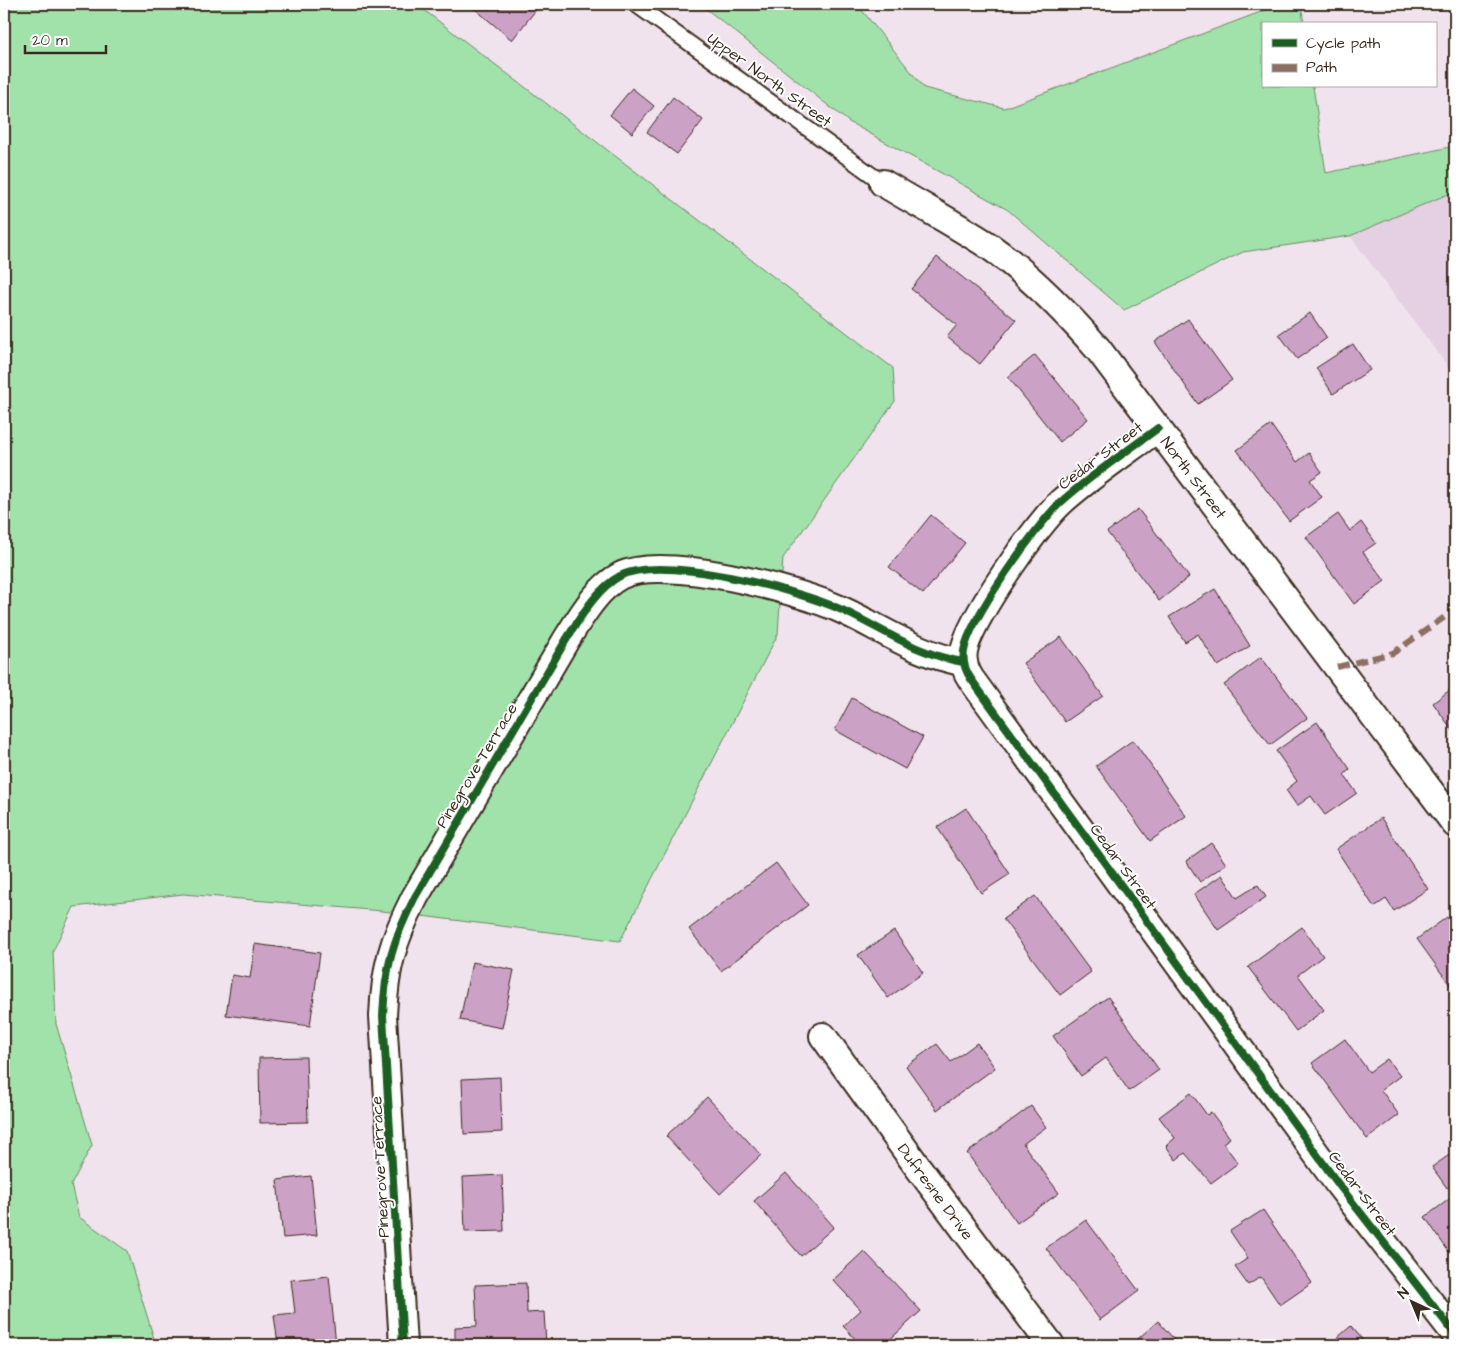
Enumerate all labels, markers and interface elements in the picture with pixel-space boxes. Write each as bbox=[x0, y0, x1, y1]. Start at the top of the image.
scale bar bbox=[25, 22, 106, 54]
legend bbox=[1262, 22, 1436, 88]
street label: Upper North Street bbox=[703, 27, 836, 133]
text: 20 m bbox=[32, 30, 68, 51]
text: Cycle path bbox=[1306, 33, 1381, 55]
text: Path bbox=[1306, 57, 1337, 78]
street label: Cedar Street bbox=[1054, 416, 1148, 495]
street label: North Street bbox=[1155, 432, 1232, 524]
street label: Pinegrove Terrace bbox=[431, 699, 524, 833]
street label: Cedar Street bbox=[1085, 819, 1162, 914]
street label: Pinegrove Terrace bbox=[365, 1095, 396, 1238]
street label: Dufresne Drive bbox=[892, 1139, 979, 1245]
street label: Cedar Street bbox=[1323, 1147, 1402, 1241]
north arrow bbox=[1386, 1276, 1436, 1326]
text: N bbox=[1394, 1283, 1414, 1304]

